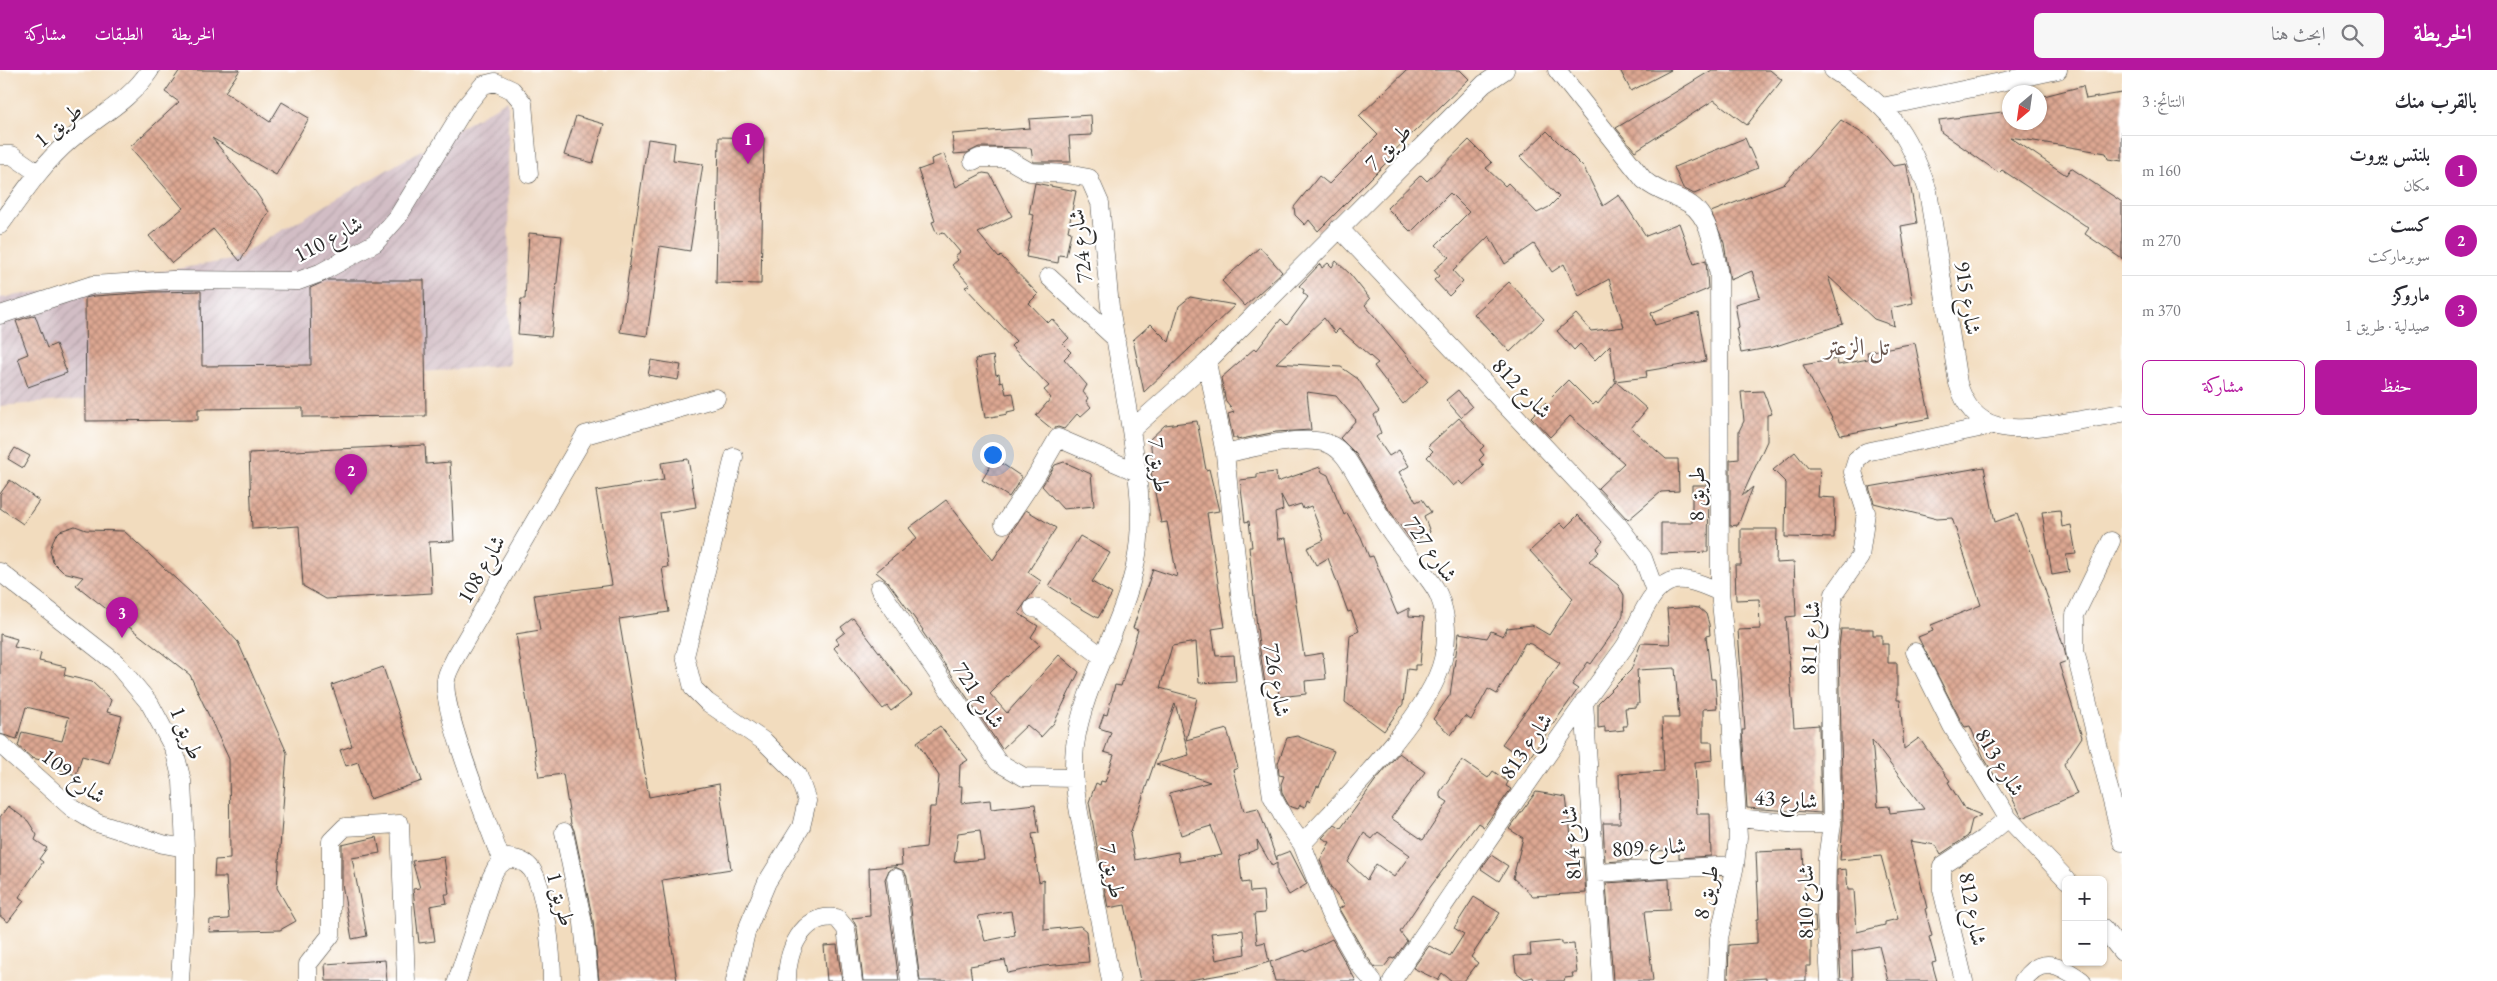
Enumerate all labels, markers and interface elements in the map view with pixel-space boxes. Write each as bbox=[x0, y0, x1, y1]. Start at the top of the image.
search box bbox=[2034, 13, 2384, 58]
text: الخريطة bbox=[2414, 17, 2472, 48]
text: ابحث هنا bbox=[2271, 21, 2326, 46]
icon: search bbox=[2338, 21, 2366, 49]
text: مشاركة bbox=[25, 22, 66, 45]
text: الطبقات bbox=[94, 22, 143, 45]
text: الخريطة bbox=[171, 22, 215, 45]
north arrow bbox=[2002, 85, 2047, 130]
text: بالقرب منك bbox=[2394, 87, 2477, 114]
text: النتائج: 3 bbox=[2142, 91, 2185, 112]
street label: طريق 1 bbox=[28, 96, 88, 154]
street label: 7 طريق bbox=[1358, 117, 1418, 177]
pin: 1 bbox=[732, 123, 764, 164]
text: بلنتس بيروت bbox=[2349, 142, 2430, 167]
text: 160 m bbox=[2142, 160, 2181, 181]
text: 1 bbox=[2457, 160, 2465, 181]
text: مكان bbox=[2403, 175, 2430, 196]
street label: شارع 724 bbox=[1061, 207, 1103, 285]
street label: شارع 110 bbox=[288, 209, 369, 273]
text: كست bbox=[2390, 212, 2430, 237]
text: 270 m bbox=[2142, 230, 2181, 251]
text: 2 bbox=[2457, 230, 2465, 251]
text: سوبرماركت bbox=[2368, 245, 2430, 266]
street label: شارع 915 bbox=[1944, 259, 1988, 338]
text: ماروكز bbox=[2393, 282, 2430, 307]
text: 370 m bbox=[2142, 300, 2181, 321]
text: 3 bbox=[2457, 300, 2465, 321]
text: صيدلية · طريق 1 bbox=[2345, 315, 2430, 336]
district label: تل الزعتر bbox=[1822, 331, 1890, 364]
street label: شارع 812 bbox=[1483, 351, 1558, 428]
button: مشاركة bbox=[2142, 360, 2305, 415]
button: حفظ bbox=[2315, 360, 2477, 415]
street label: 7 طريق bbox=[1141, 436, 1177, 494]
your location bbox=[980, 442, 1006, 468]
pin: 2 bbox=[335, 454, 367, 495]
street label: طريق 8 bbox=[1682, 466, 1711, 522]
street label: شارع 727 bbox=[1395, 510, 1464, 590]
street label: شارع 108 bbox=[450, 530, 516, 610]
pin: 3 bbox=[106, 597, 138, 638]
street label: شارع 811 bbox=[1793, 600, 1831, 676]
street label: شارع 726 bbox=[1253, 641, 1297, 720]
street label: شارع 721 bbox=[943, 656, 1012, 736]
street label: طريق 1 bbox=[163, 702, 211, 764]
street label: شارع 813 bbox=[1493, 707, 1562, 787]
street label: شارع 813 bbox=[1965, 723, 2032, 803]
street label: شارع 109 bbox=[33, 742, 112, 813]
street label: شارع 43 bbox=[1753, 782, 1819, 820]
street label: شارع 814 bbox=[1554, 805, 1592, 881]
street label: شارع 809 bbox=[1611, 831, 1687, 867]
street label: 7 طريق bbox=[1093, 841, 1133, 901]
street label: طريق 8 bbox=[1686, 862, 1726, 922]
street label: شارع 810 bbox=[1791, 865, 1824, 939]
street label: طريق 1 bbox=[540, 869, 582, 929]
street label: شارع 812 bbox=[1948, 870, 1994, 949]
map controls bbox=[2062, 876, 2107, 966]
button: + bbox=[2062, 876, 2107, 921]
button: − bbox=[2062, 921, 2107, 966]

